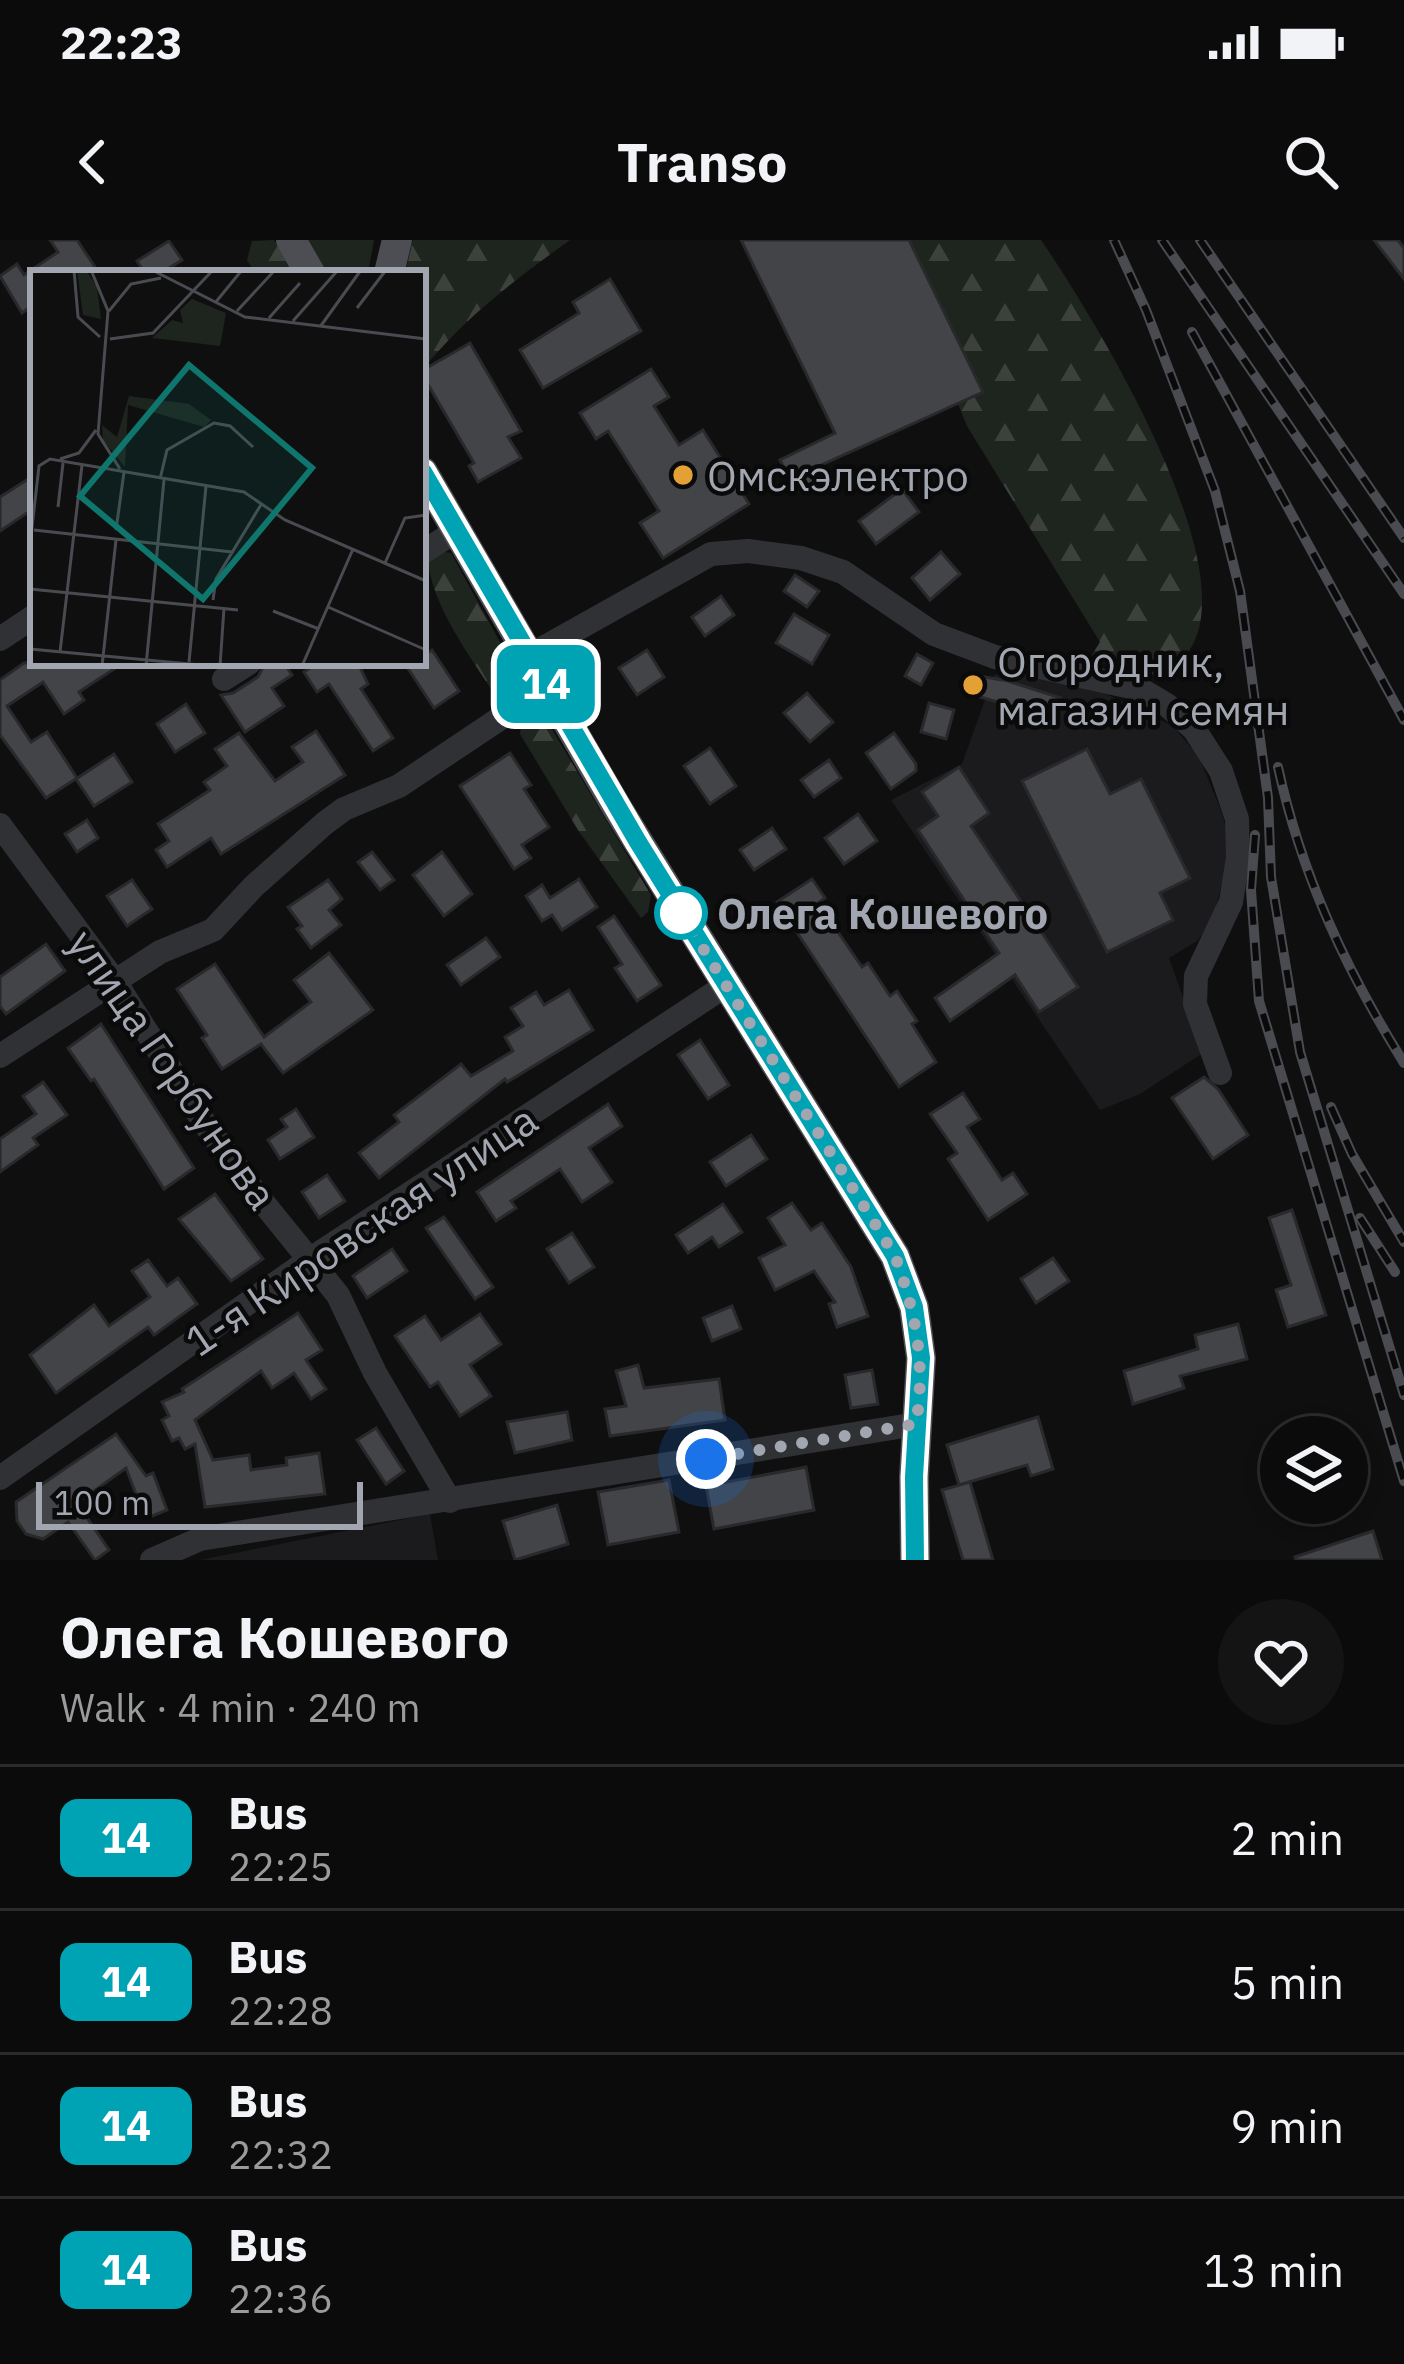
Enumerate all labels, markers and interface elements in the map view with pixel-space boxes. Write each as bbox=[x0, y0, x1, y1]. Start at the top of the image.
text: 22:23 bbox=[60, 13, 183, 71]
text: Transo bbox=[617, 127, 787, 197]
icon: back bbox=[60, 129, 126, 195]
icon: search bbox=[1278, 129, 1344, 195]
inset map bbox=[30, 270, 426, 666]
place label: Омскэлектро bbox=[707, 448, 969, 503]
marker: Омскэлектро bbox=[670, 462, 696, 488]
place label: Огородник, магазин семян bbox=[997, 634, 1289, 737]
line badge: 14 bbox=[492, 645, 600, 723]
text: 14 bbox=[521, 656, 571, 711]
marker: Огородник, магазин семян bbox=[960, 672, 986, 698]
place label: Олега Кошевого bbox=[717, 886, 1048, 941]
marker: Олега Кошевого bbox=[656, 888, 706, 938]
street label: улица Горбунова bbox=[56, 918, 290, 1220]
street label: 1-я Кировская улица bbox=[175, 1092, 547, 1368]
map controls bbox=[1260, 1416, 1368, 1524]
button: layers bbox=[1260, 1416, 1368, 1524]
your location bbox=[676, 1429, 736, 1489]
scale bar bbox=[36, 1476, 363, 1529]
text: 100 m bbox=[54, 1481, 150, 1524]
button: heart bbox=[1218, 1599, 1344, 1725]
text: Олега Кошевого bbox=[60, 1600, 510, 1674]
text: Walk · 4 min · 240 m bbox=[60, 1682, 421, 1733]
text: Bus bbox=[228, 1783, 308, 1841]
text: 2 min bbox=[1230, 1809, 1344, 1867]
text: 14 bbox=[101, 1810, 151, 1865]
text: 22:25 bbox=[228, 1841, 333, 1892]
text: Bus bbox=[228, 1927, 308, 1985]
text: 5 min bbox=[1230, 1953, 1344, 2011]
text: 14 bbox=[101, 1954, 151, 2009]
text: 22:28 bbox=[228, 1985, 333, 2036]
text: Bus bbox=[228, 2071, 308, 2129]
text: 9 min bbox=[1230, 2097, 1344, 2155]
text: 14 bbox=[101, 2098, 151, 2153]
text: 22:32 bbox=[228, 2129, 333, 2180]
text: Bus bbox=[228, 2215, 308, 2273]
text: 13 min bbox=[1203, 2241, 1344, 2299]
text: 14 bbox=[101, 2242, 151, 2297]
text: 22:36 bbox=[228, 2273, 333, 2324]

